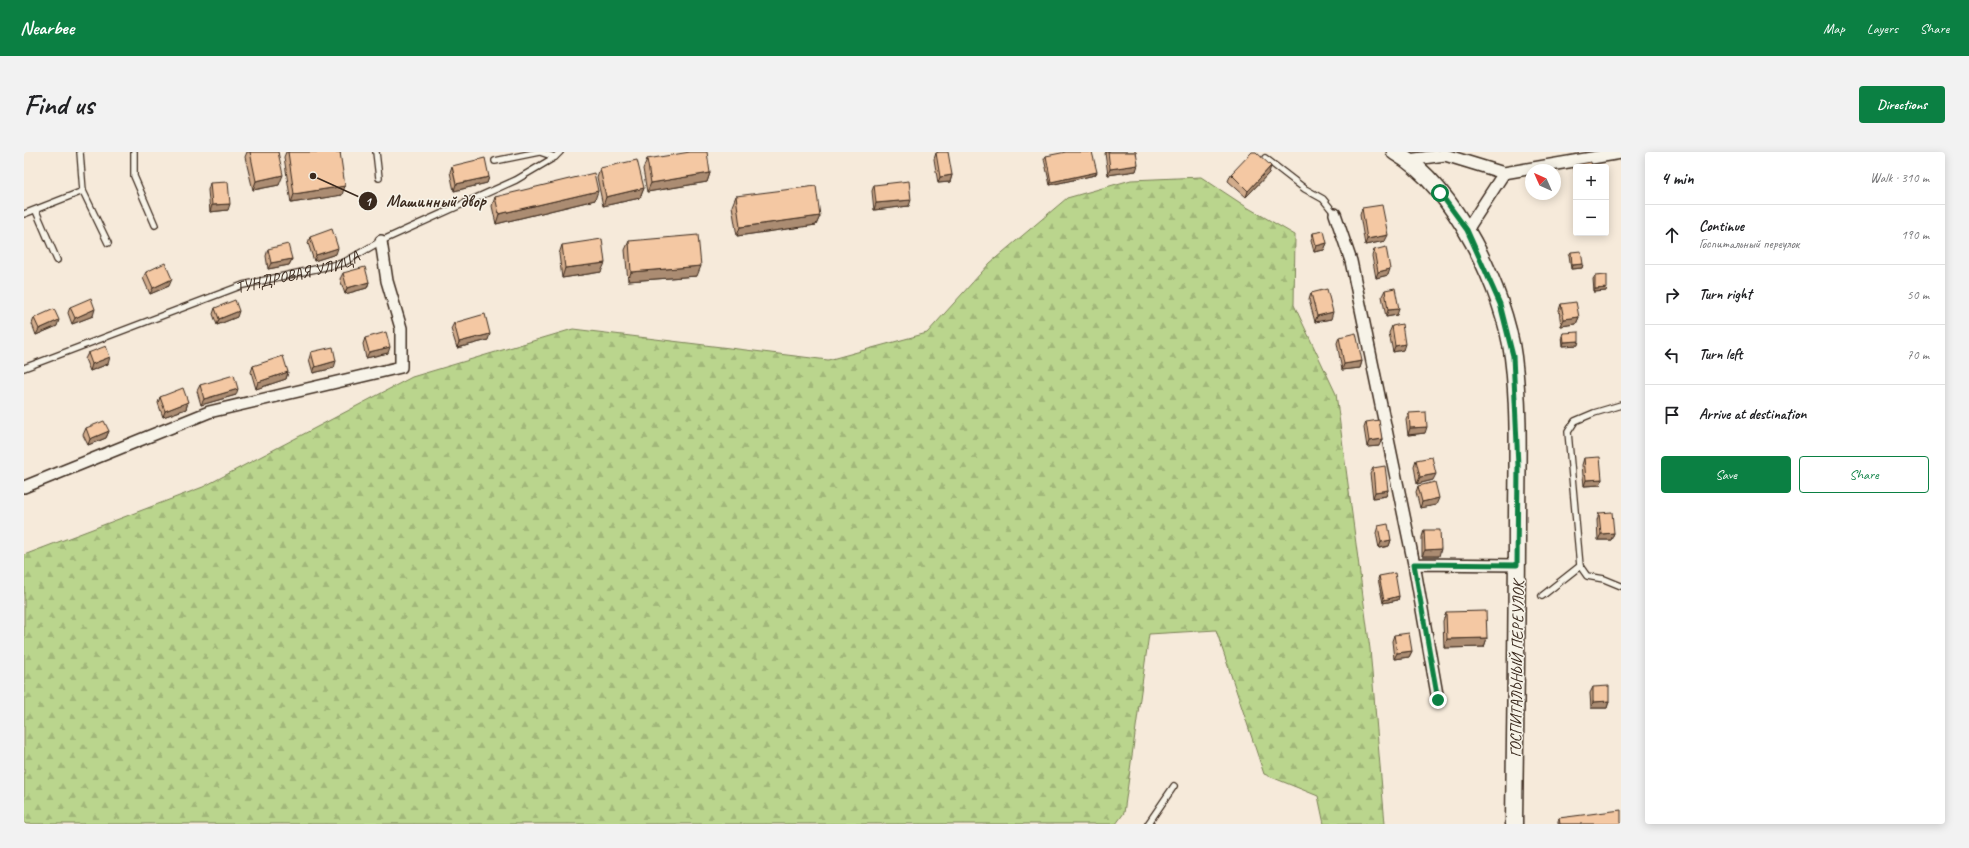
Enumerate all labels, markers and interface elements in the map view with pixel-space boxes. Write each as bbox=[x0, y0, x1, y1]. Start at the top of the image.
text: Nearbee bbox=[20, 16, 74, 40]
text: Map bbox=[1823, 20, 1845, 37]
text: Layers bbox=[1867, 20, 1898, 37]
text: Share bbox=[1920, 20, 1949, 37]
button: Directions bbox=[1859, 86, 1945, 123]
text: Find us bbox=[24, 87, 94, 122]
north arrow bbox=[1525, 164, 1561, 200]
map controls bbox=[1573, 164, 1609, 236]
button: + bbox=[1573, 164, 1609, 200]
text: 4 min bbox=[1661, 168, 1694, 189]
text: Walk · 310 m bbox=[1870, 170, 1929, 186]
route start bbox=[1431, 184, 1449, 202]
callout: Машинный двор bbox=[358, 187, 494, 216]
text: Машинный двор bbox=[386, 191, 488, 212]
text: 1 bbox=[365, 194, 372, 210]
button: − bbox=[1573, 200, 1609, 236]
text: Continue bbox=[1699, 217, 1744, 236]
icon: ahead bbox=[1661, 224, 1683, 246]
text: 190 m bbox=[1901, 227, 1929, 243]
text: Госпитальный переулок bbox=[1699, 236, 1799, 252]
street label: ТУНДРОВАЯ УЛИЦА bbox=[233, 246, 364, 298]
icon: right bbox=[1661, 284, 1683, 306]
text: Turn right bbox=[1699, 285, 1752, 304]
text: 50 m bbox=[1907, 287, 1929, 303]
icon: left bbox=[1661, 344, 1683, 366]
text: Turn left bbox=[1699, 345, 1742, 364]
text: 70 m bbox=[1907, 347, 1929, 363]
icon: arrive bbox=[1661, 404, 1683, 426]
text: Arrive at destination bbox=[1699, 405, 1806, 424]
button: Save bbox=[1661, 456, 1791, 493]
button: Share bbox=[1799, 456, 1929, 493]
street label: ГОСПИТАЛЬНЫЙ ПЕРЕУЛОК bbox=[1505, 577, 1529, 758]
route end bbox=[1429, 691, 1447, 709]

